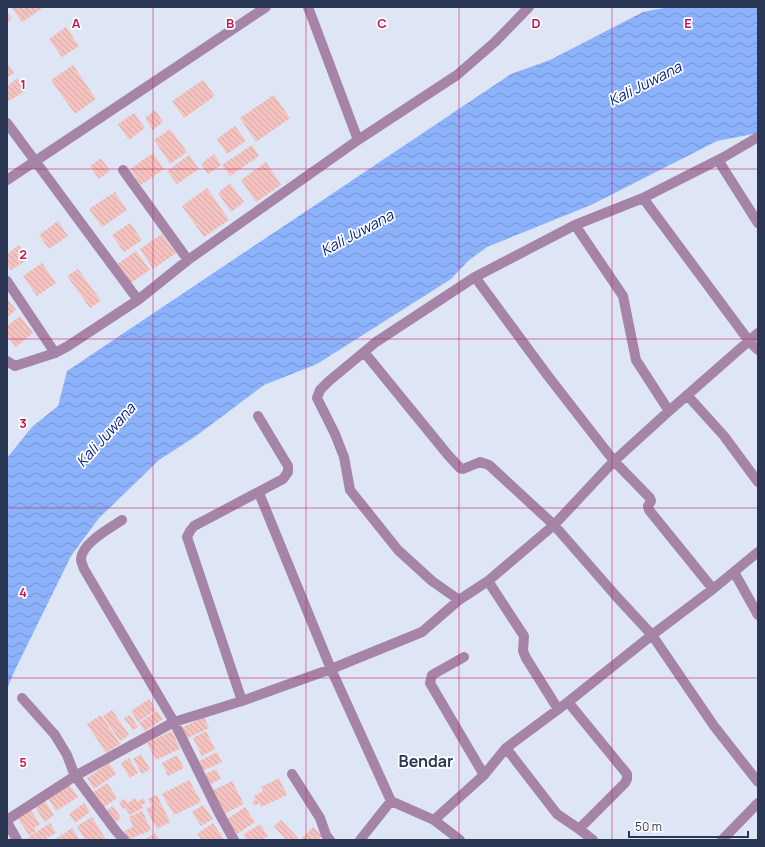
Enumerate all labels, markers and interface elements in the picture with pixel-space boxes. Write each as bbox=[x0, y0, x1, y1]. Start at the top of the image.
text: A bbox=[72, 14, 81, 32]
text: B bbox=[226, 14, 234, 32]
text: C bbox=[377, 14, 387, 32]
text: D bbox=[531, 14, 541, 32]
text: E bbox=[684, 14, 692, 32]
water label: Kali Juwana bbox=[604, 56, 686, 111]
text: 1 bbox=[20, 75, 26, 93]
water label: Kali Juwana bbox=[317, 204, 397, 261]
text: 2 bbox=[19, 245, 27, 263]
water label: Kali Juwana bbox=[71, 398, 141, 471]
text: 3 bbox=[19, 414, 27, 432]
text: 4 bbox=[19, 583, 27, 601]
district label: Bendar bbox=[399, 750, 453, 772]
text: 5 bbox=[19, 753, 27, 771]
scale bar bbox=[629, 813, 748, 839]
text: 50 m bbox=[635, 818, 662, 835]

